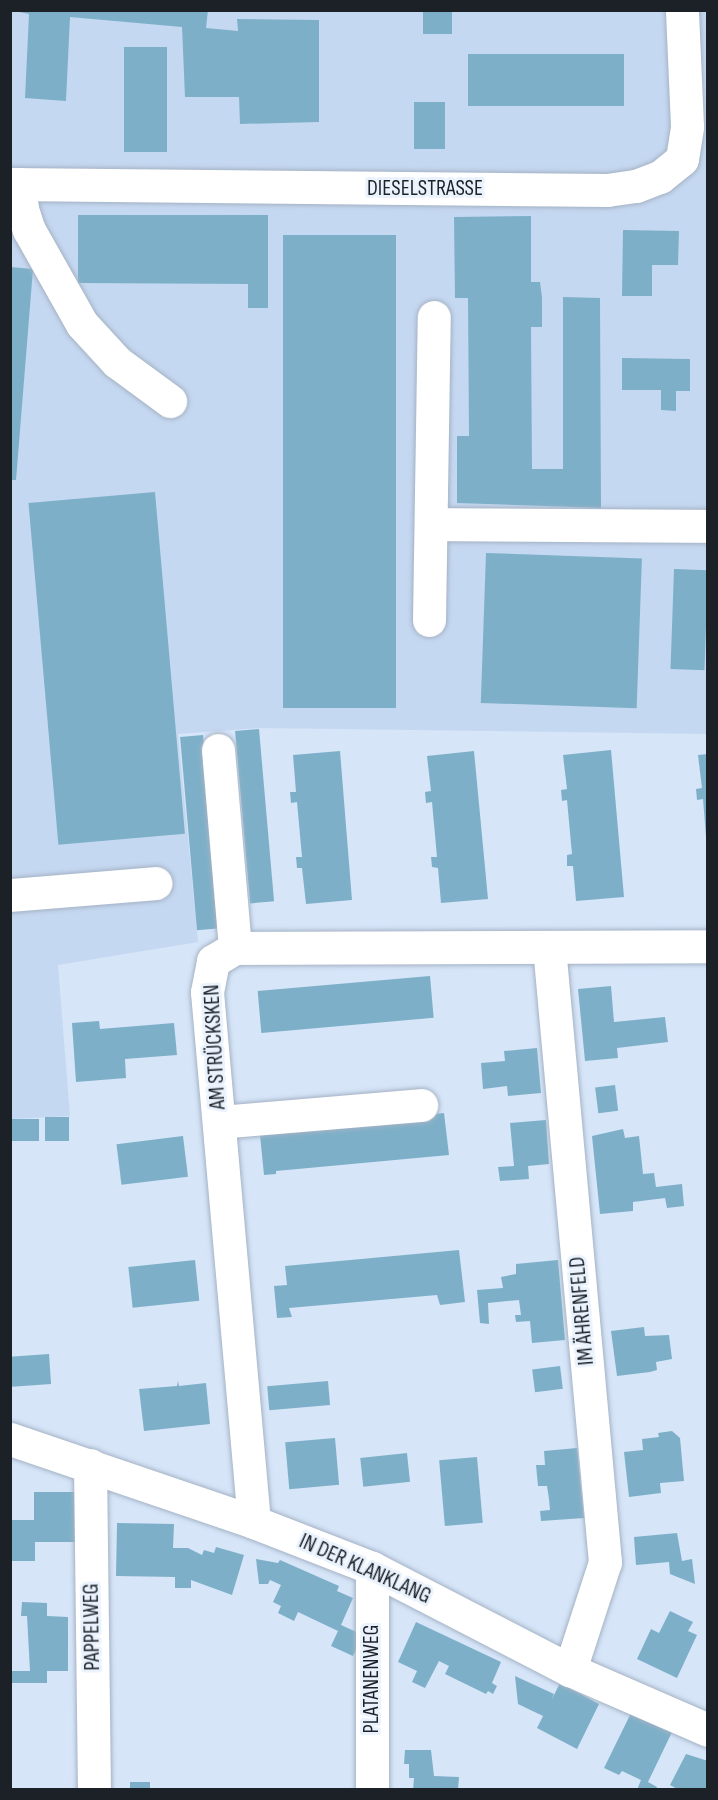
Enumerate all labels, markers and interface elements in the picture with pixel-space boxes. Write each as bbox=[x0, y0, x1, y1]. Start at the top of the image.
street label: DIESELSTRASSE bbox=[367, 176, 483, 202]
street label: AM STRÜCKSKEN bbox=[199, 984, 231, 1110]
street label: IM ÄHRENFELD bbox=[564, 1256, 600, 1366]
street label: IN DER KLANKLANG bbox=[295, 1528, 435, 1610]
street label: PAPPELWEG bbox=[78, 1583, 106, 1671]
street label: PLATANENWEG bbox=[359, 1624, 385, 1734]

